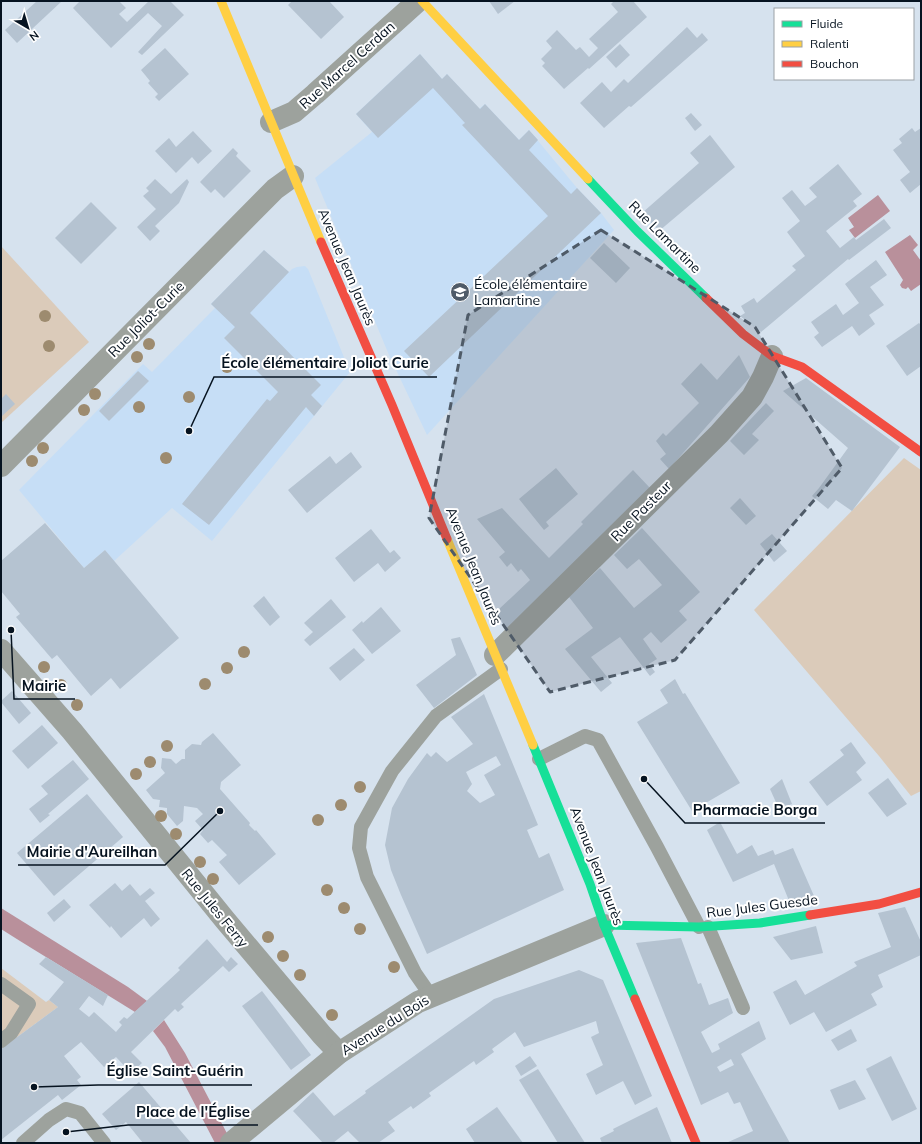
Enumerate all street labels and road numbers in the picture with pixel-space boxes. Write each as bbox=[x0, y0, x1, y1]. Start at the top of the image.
street label: Rue Marcel Cerdan bbox=[295, 17, 399, 113]
street label: Rue Lamartine bbox=[625, 197, 705, 277]
street label: Avenue Jean Jaurès bbox=[314, 206, 380, 328]
street label: Rue Joliot-Curie bbox=[104, 277, 188, 361]
street label: Rue Pasteur bbox=[607, 476, 676, 545]
street label: Avenue Jean Jaurès bbox=[442, 504, 506, 628]
street label: Avenue Jean Jaurès bbox=[566, 804, 628, 928]
street label: Rue Jules Ferry bbox=[178, 865, 253, 952]
street label: Rue Jules Guesde bbox=[705, 890, 819, 922]
street label: Avenue du Bois bbox=[338, 991, 432, 1059]

